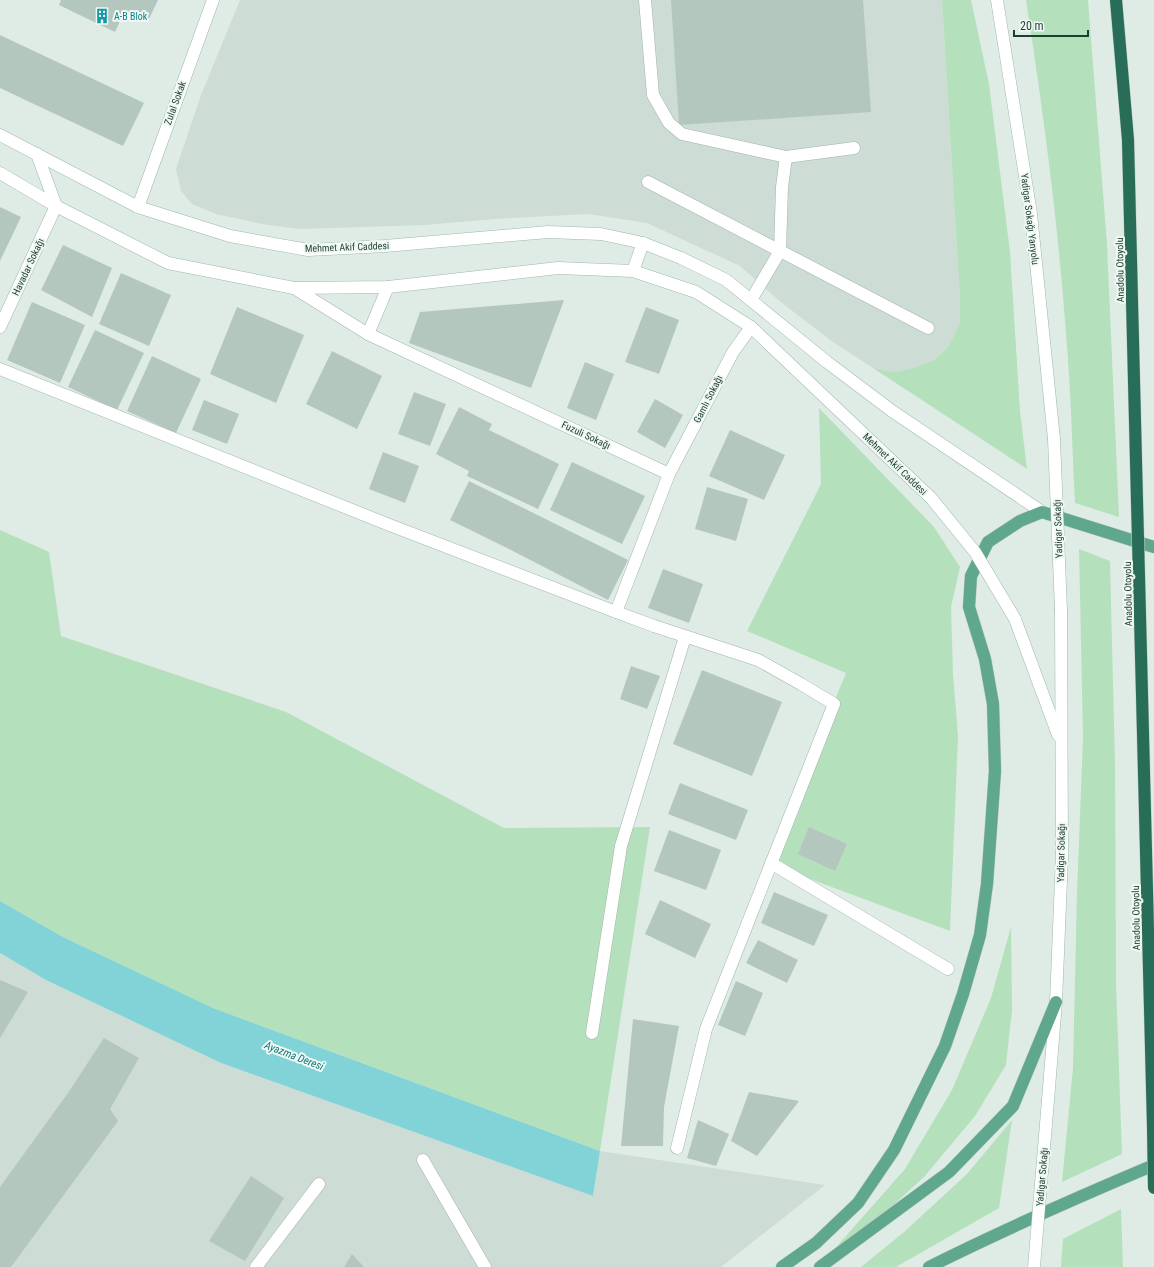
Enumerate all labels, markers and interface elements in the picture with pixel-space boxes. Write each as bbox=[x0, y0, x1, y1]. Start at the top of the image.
building icon: A-B Blok bbox=[93, 7, 111, 25]
place label: A-B Blok bbox=[114, 11, 148, 22]
scale bar bbox=[1014, 12, 1088, 38]
text: 20 m bbox=[1020, 19, 1044, 33]
street label: Zulal Sokak bbox=[162, 79, 188, 126]
street label: Yadigar Sokağı Yanyolu bbox=[1019, 173, 1041, 265]
street label: Havadar Sokağı bbox=[10, 237, 46, 297]
street label: Anadolu Otoyolu bbox=[1114, 237, 1126, 303]
street label: Mehmet Akif Caddesi bbox=[305, 240, 389, 254]
street label: Gamlı Sokağı bbox=[691, 373, 725, 425]
street label: Fuzuli Sokağı bbox=[560, 419, 612, 451]
street label: Mehmet Akif Caddesi bbox=[861, 431, 929, 497]
street label: Yadigar Sokağı bbox=[1051, 499, 1065, 559]
street label: Anadolu Otoyolu bbox=[1122, 561, 1134, 627]
street label: Yadigar Sokağı bbox=[1055, 824, 1067, 882]
street label: Anadolu Otoyolu bbox=[1130, 885, 1142, 951]
water label: Ayazma Deresi bbox=[262, 1038, 326, 1073]
street label: Yadigar Sokağı bbox=[1034, 1147, 1050, 1207]

